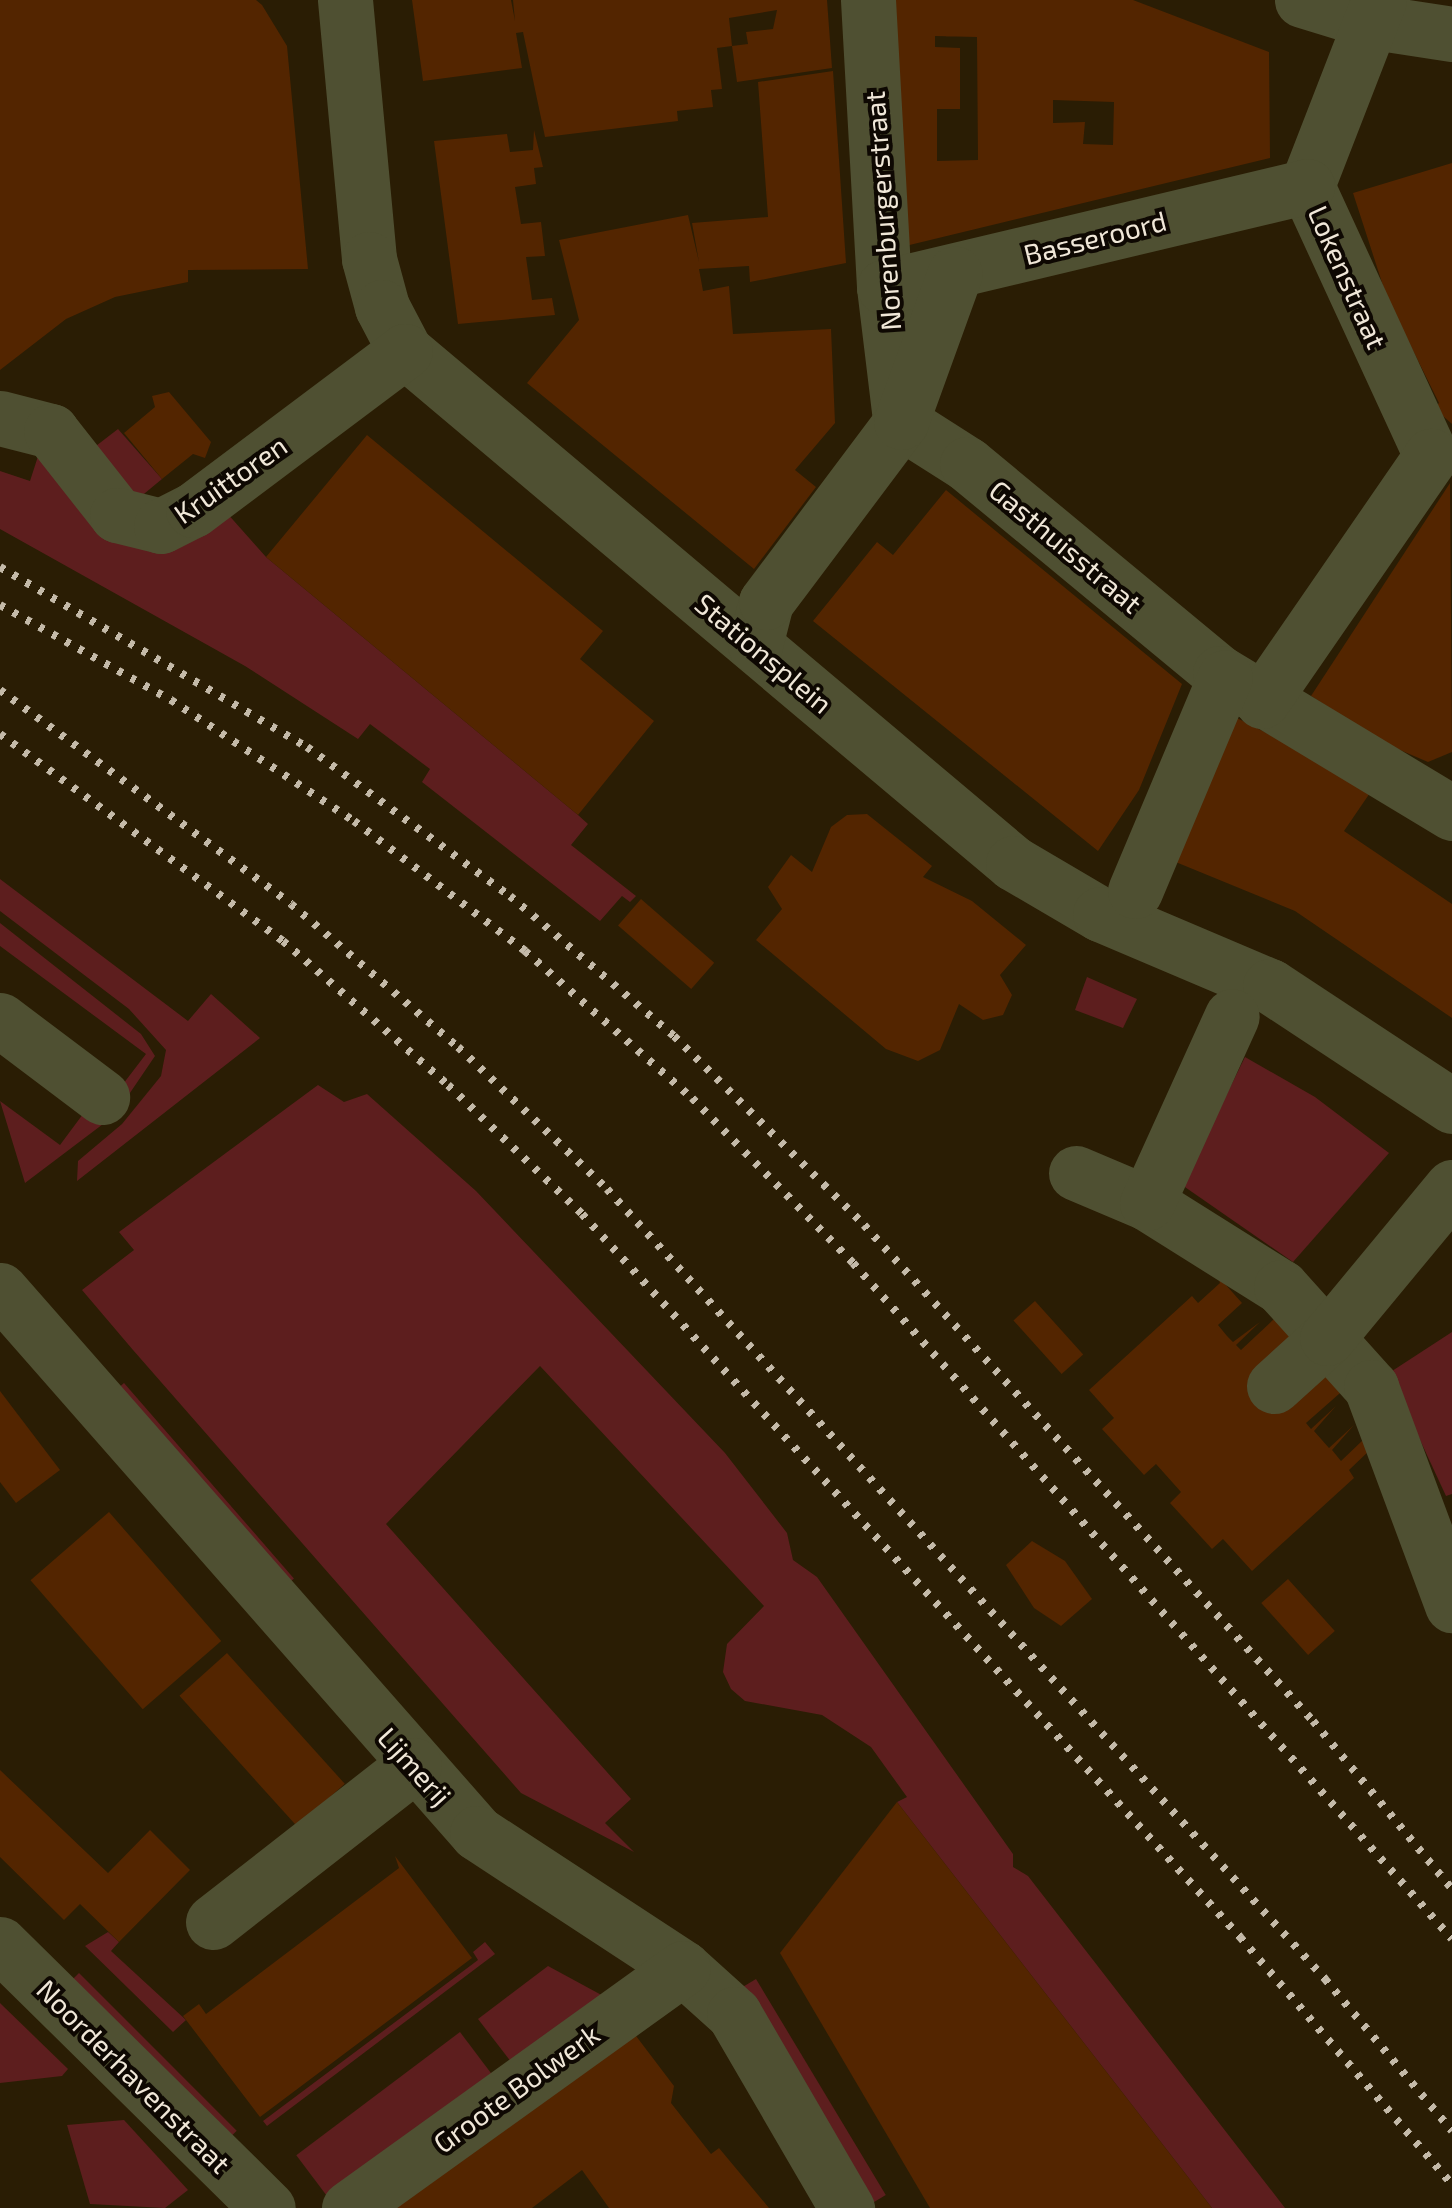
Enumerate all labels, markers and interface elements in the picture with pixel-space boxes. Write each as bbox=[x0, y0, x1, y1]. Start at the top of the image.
street label: Norenburgerstraat bbox=[857, 90, 907, 332]
street label: Lokenstraat bbox=[1302, 200, 1394, 354]
street label: Basseroord bbox=[1020, 203, 1170, 271]
street label: Kruittoren bbox=[167, 428, 293, 530]
street label: Gasthuisstraat bbox=[983, 472, 1149, 620]
street label: Stationsplein bbox=[689, 586, 839, 720]
street label: Lijmerij bbox=[371, 1720, 459, 1812]
street label: Noorderhavenstraat bbox=[30, 1972, 238, 2180]
street label: Groote Bolwerk bbox=[426, 2017, 606, 2159]

